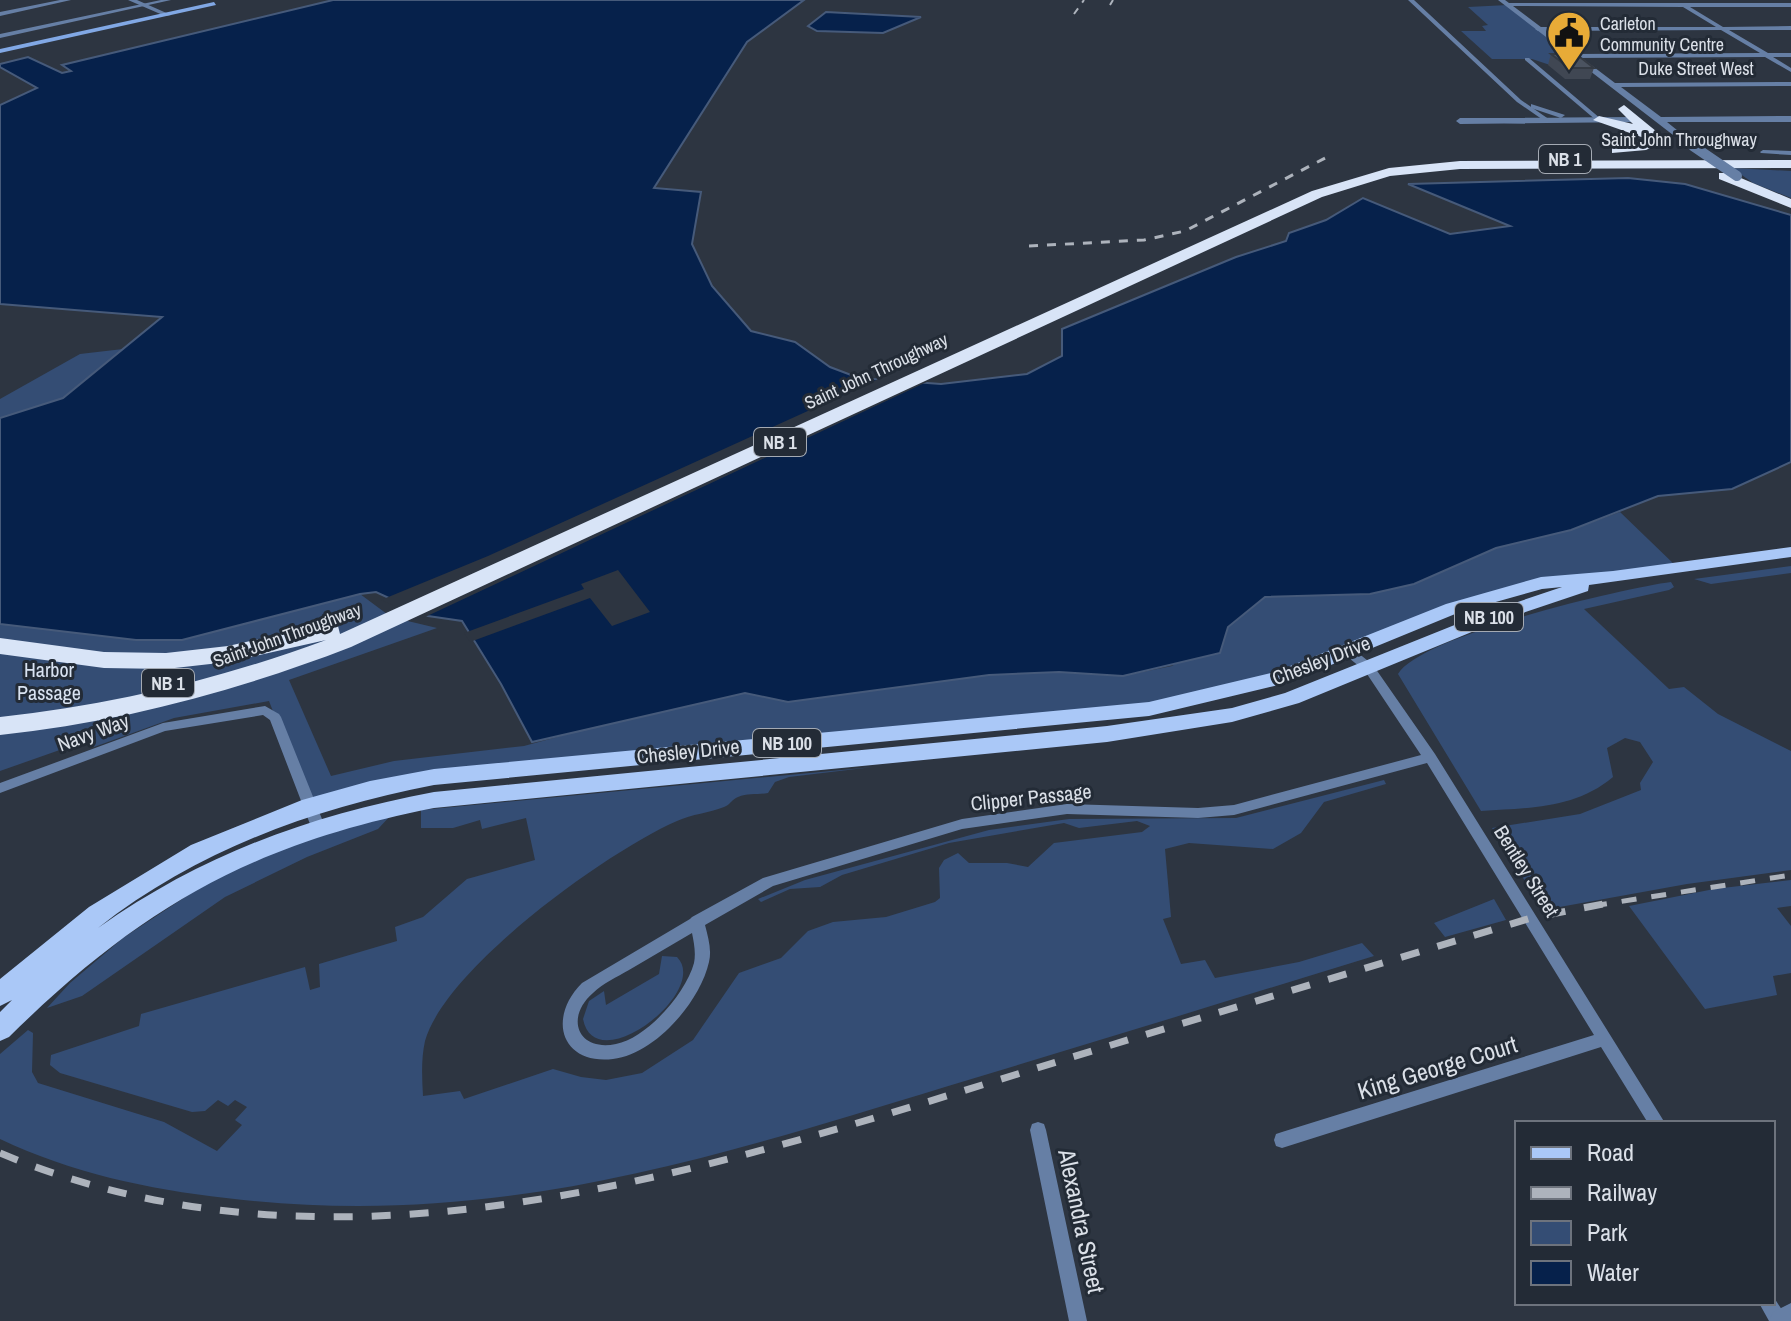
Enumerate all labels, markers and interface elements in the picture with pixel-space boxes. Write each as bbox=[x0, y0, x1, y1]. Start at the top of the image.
public building icon: Carleton Community Centre bbox=[1545, 9, 1593, 72]
place label: Carleton Community Centre bbox=[1600, 11, 1724, 57]
street label: Duke Street West bbox=[1638, 56, 1754, 81]
street label: Saint John Throughway bbox=[1601, 127, 1757, 152]
road number: NB 1 bbox=[1539, 145, 1591, 173]
street label: Saint John Throughway bbox=[800, 327, 952, 415]
road number: NB 1 bbox=[754, 428, 806, 456]
street label: Saint John Throughway bbox=[210, 596, 365, 673]
road number: NB 100 bbox=[1455, 603, 1523, 631]
street label: Chesley Drive bbox=[1268, 629, 1374, 691]
park label: Harbor Passage bbox=[17, 656, 81, 706]
road number: NB 1 bbox=[142, 669, 194, 697]
street label: Navy Way bbox=[54, 706, 133, 757]
road number: NB 100 bbox=[753, 729, 821, 757]
street label: Chesley Drive bbox=[635, 732, 741, 770]
street label: Clipper Passage bbox=[969, 777, 1093, 817]
street label: Bentley Street bbox=[1488, 820, 1566, 922]
street label: King George Court bbox=[1353, 1027, 1521, 1106]
legend bbox=[1515, 1121, 1775, 1305]
text: Road bbox=[1587, 1136, 1634, 1168]
street label: Alexandra Street bbox=[1051, 1145, 1113, 1297]
text: Railway bbox=[1587, 1176, 1657, 1208]
text: Park bbox=[1587, 1216, 1628, 1248]
text: Water bbox=[1587, 1256, 1639, 1288]

